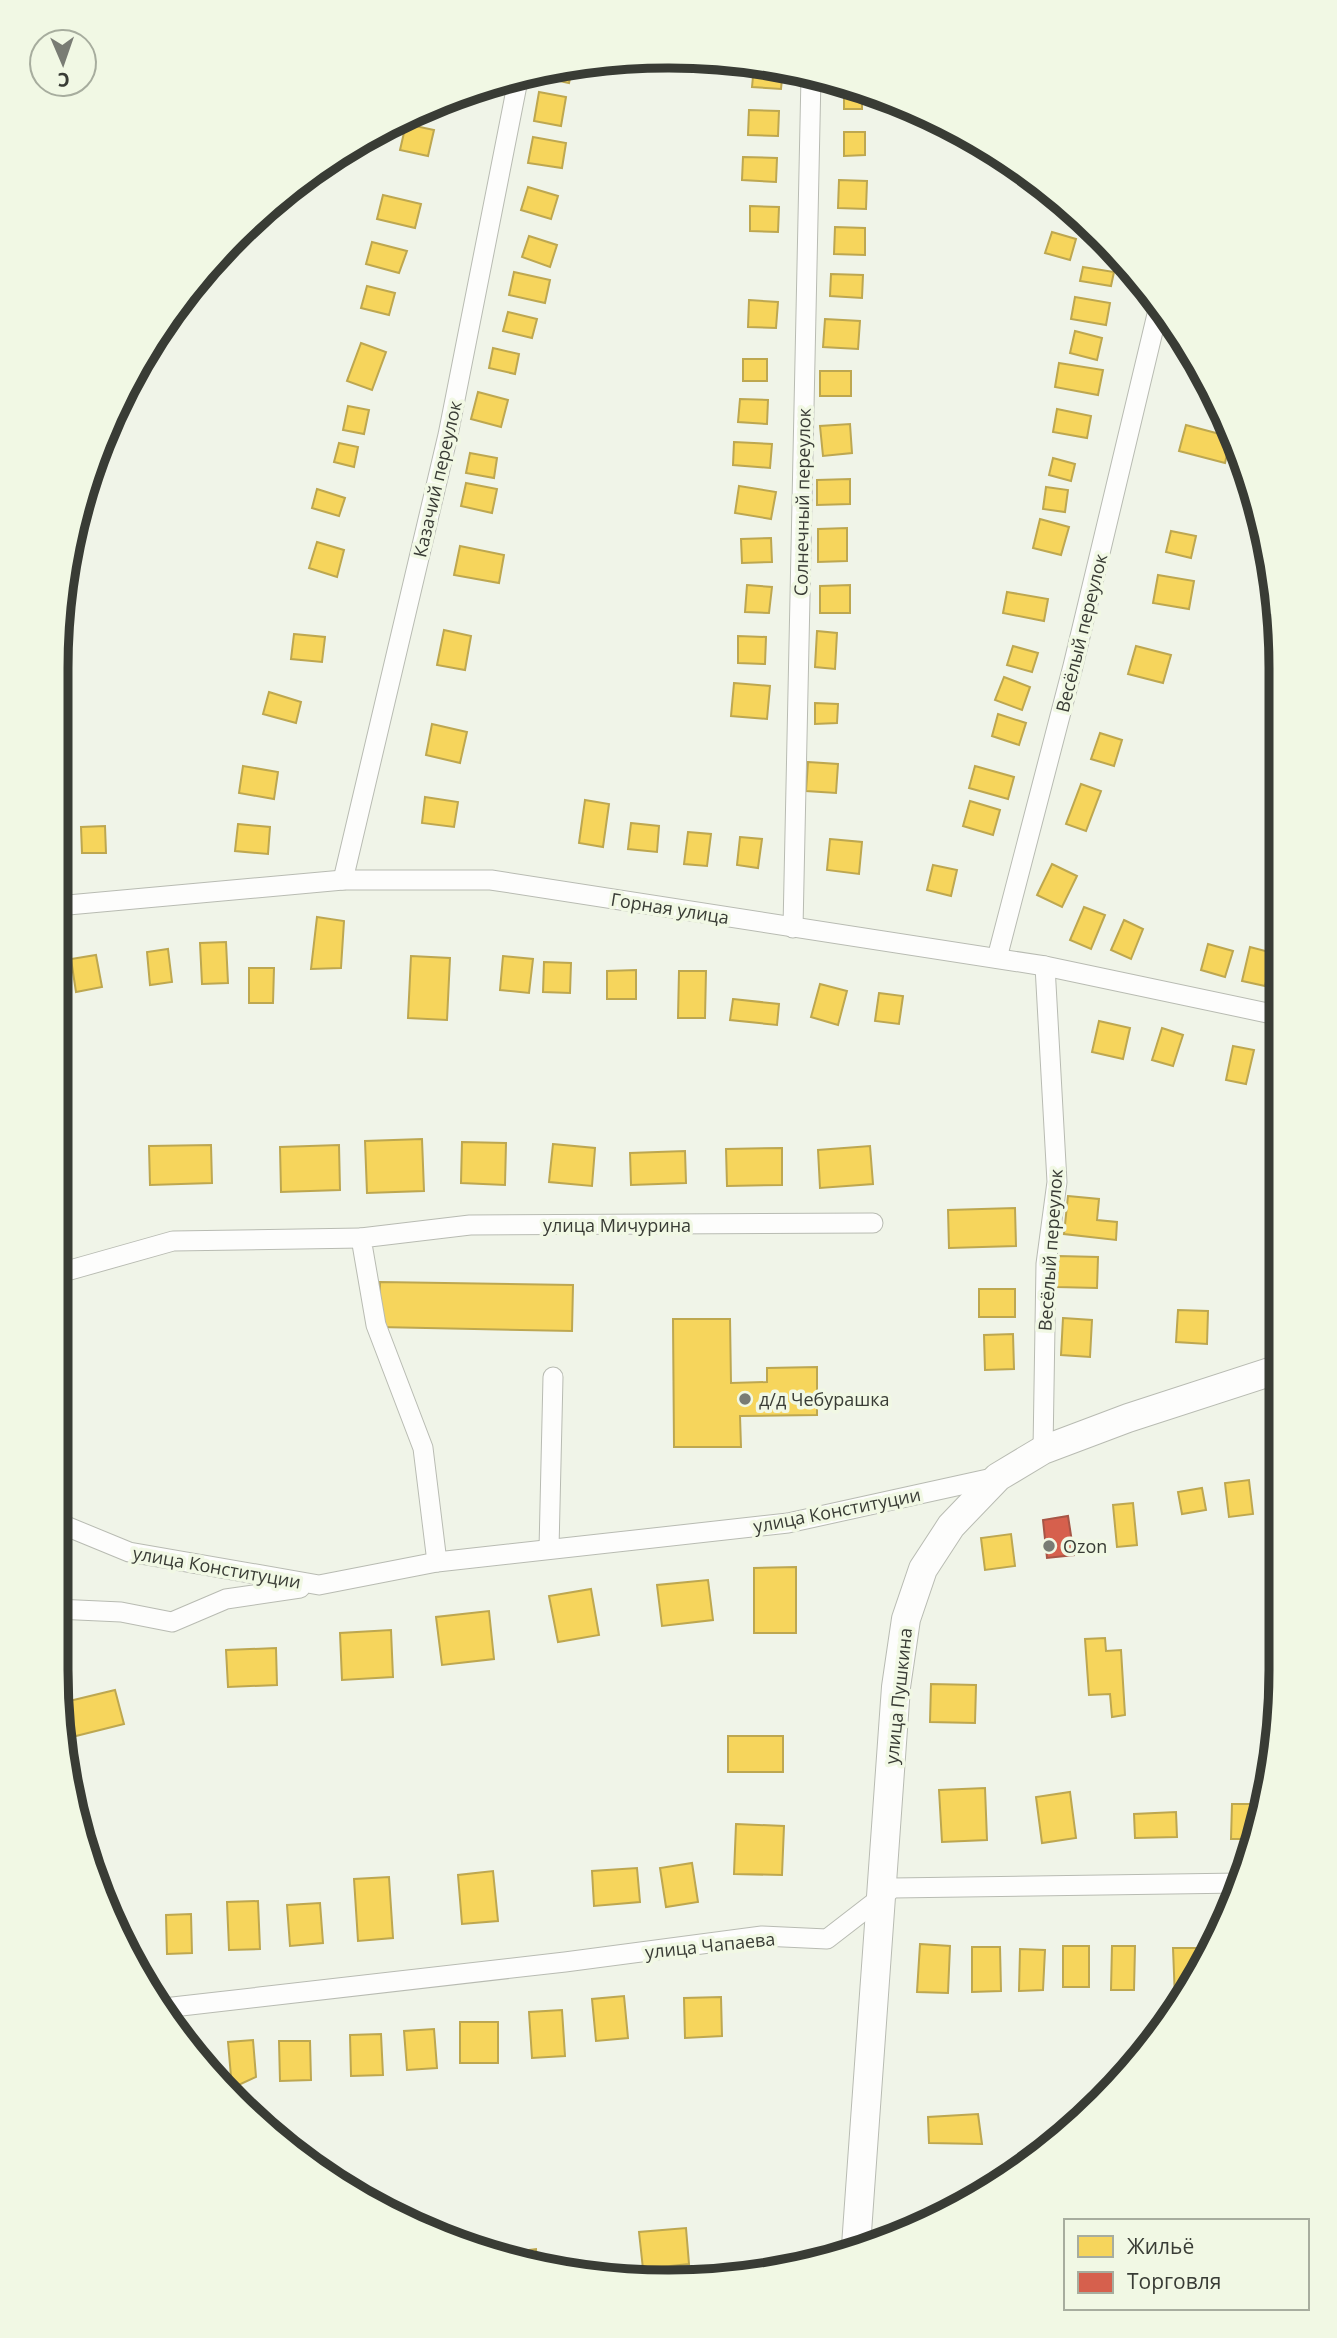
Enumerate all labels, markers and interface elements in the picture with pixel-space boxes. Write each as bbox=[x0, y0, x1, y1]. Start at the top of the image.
north arrow bbox=[28, 28, 98, 98]
text: С bbox=[57, 67, 70, 93]
street label: Казачий переулок bbox=[407, 398, 467, 560]
street label: Солнечный переулок bbox=[788, 407, 816, 596]
street label: Весёлый переулок bbox=[1050, 551, 1112, 715]
street label: Горная улица bbox=[609, 887, 731, 929]
street label: Весёлый переулок bbox=[1032, 1167, 1068, 1332]
street label: улица Мичурина bbox=[543, 1213, 691, 1237]
place label: д/д Чебурашка bbox=[759, 1387, 890, 1411]
marker: д/д Чебурашка bbox=[737, 1391, 753, 1407]
street label: улица Конституции bbox=[751, 1482, 923, 1538]
place label: Ozon bbox=[1063, 1534, 1107, 1558]
marker: Ozon bbox=[1041, 1538, 1057, 1554]
street label: улица Конституции bbox=[131, 1540, 303, 1594]
street label: улица Пушкина bbox=[879, 1627, 917, 1765]
street label: улица Чапаева bbox=[644, 1926, 776, 1964]
legend bbox=[1064, 2219, 1309, 2310]
text: Жильё bbox=[1127, 2232, 1194, 2260]
text: Торговля bbox=[1127, 2267, 1221, 2295]

